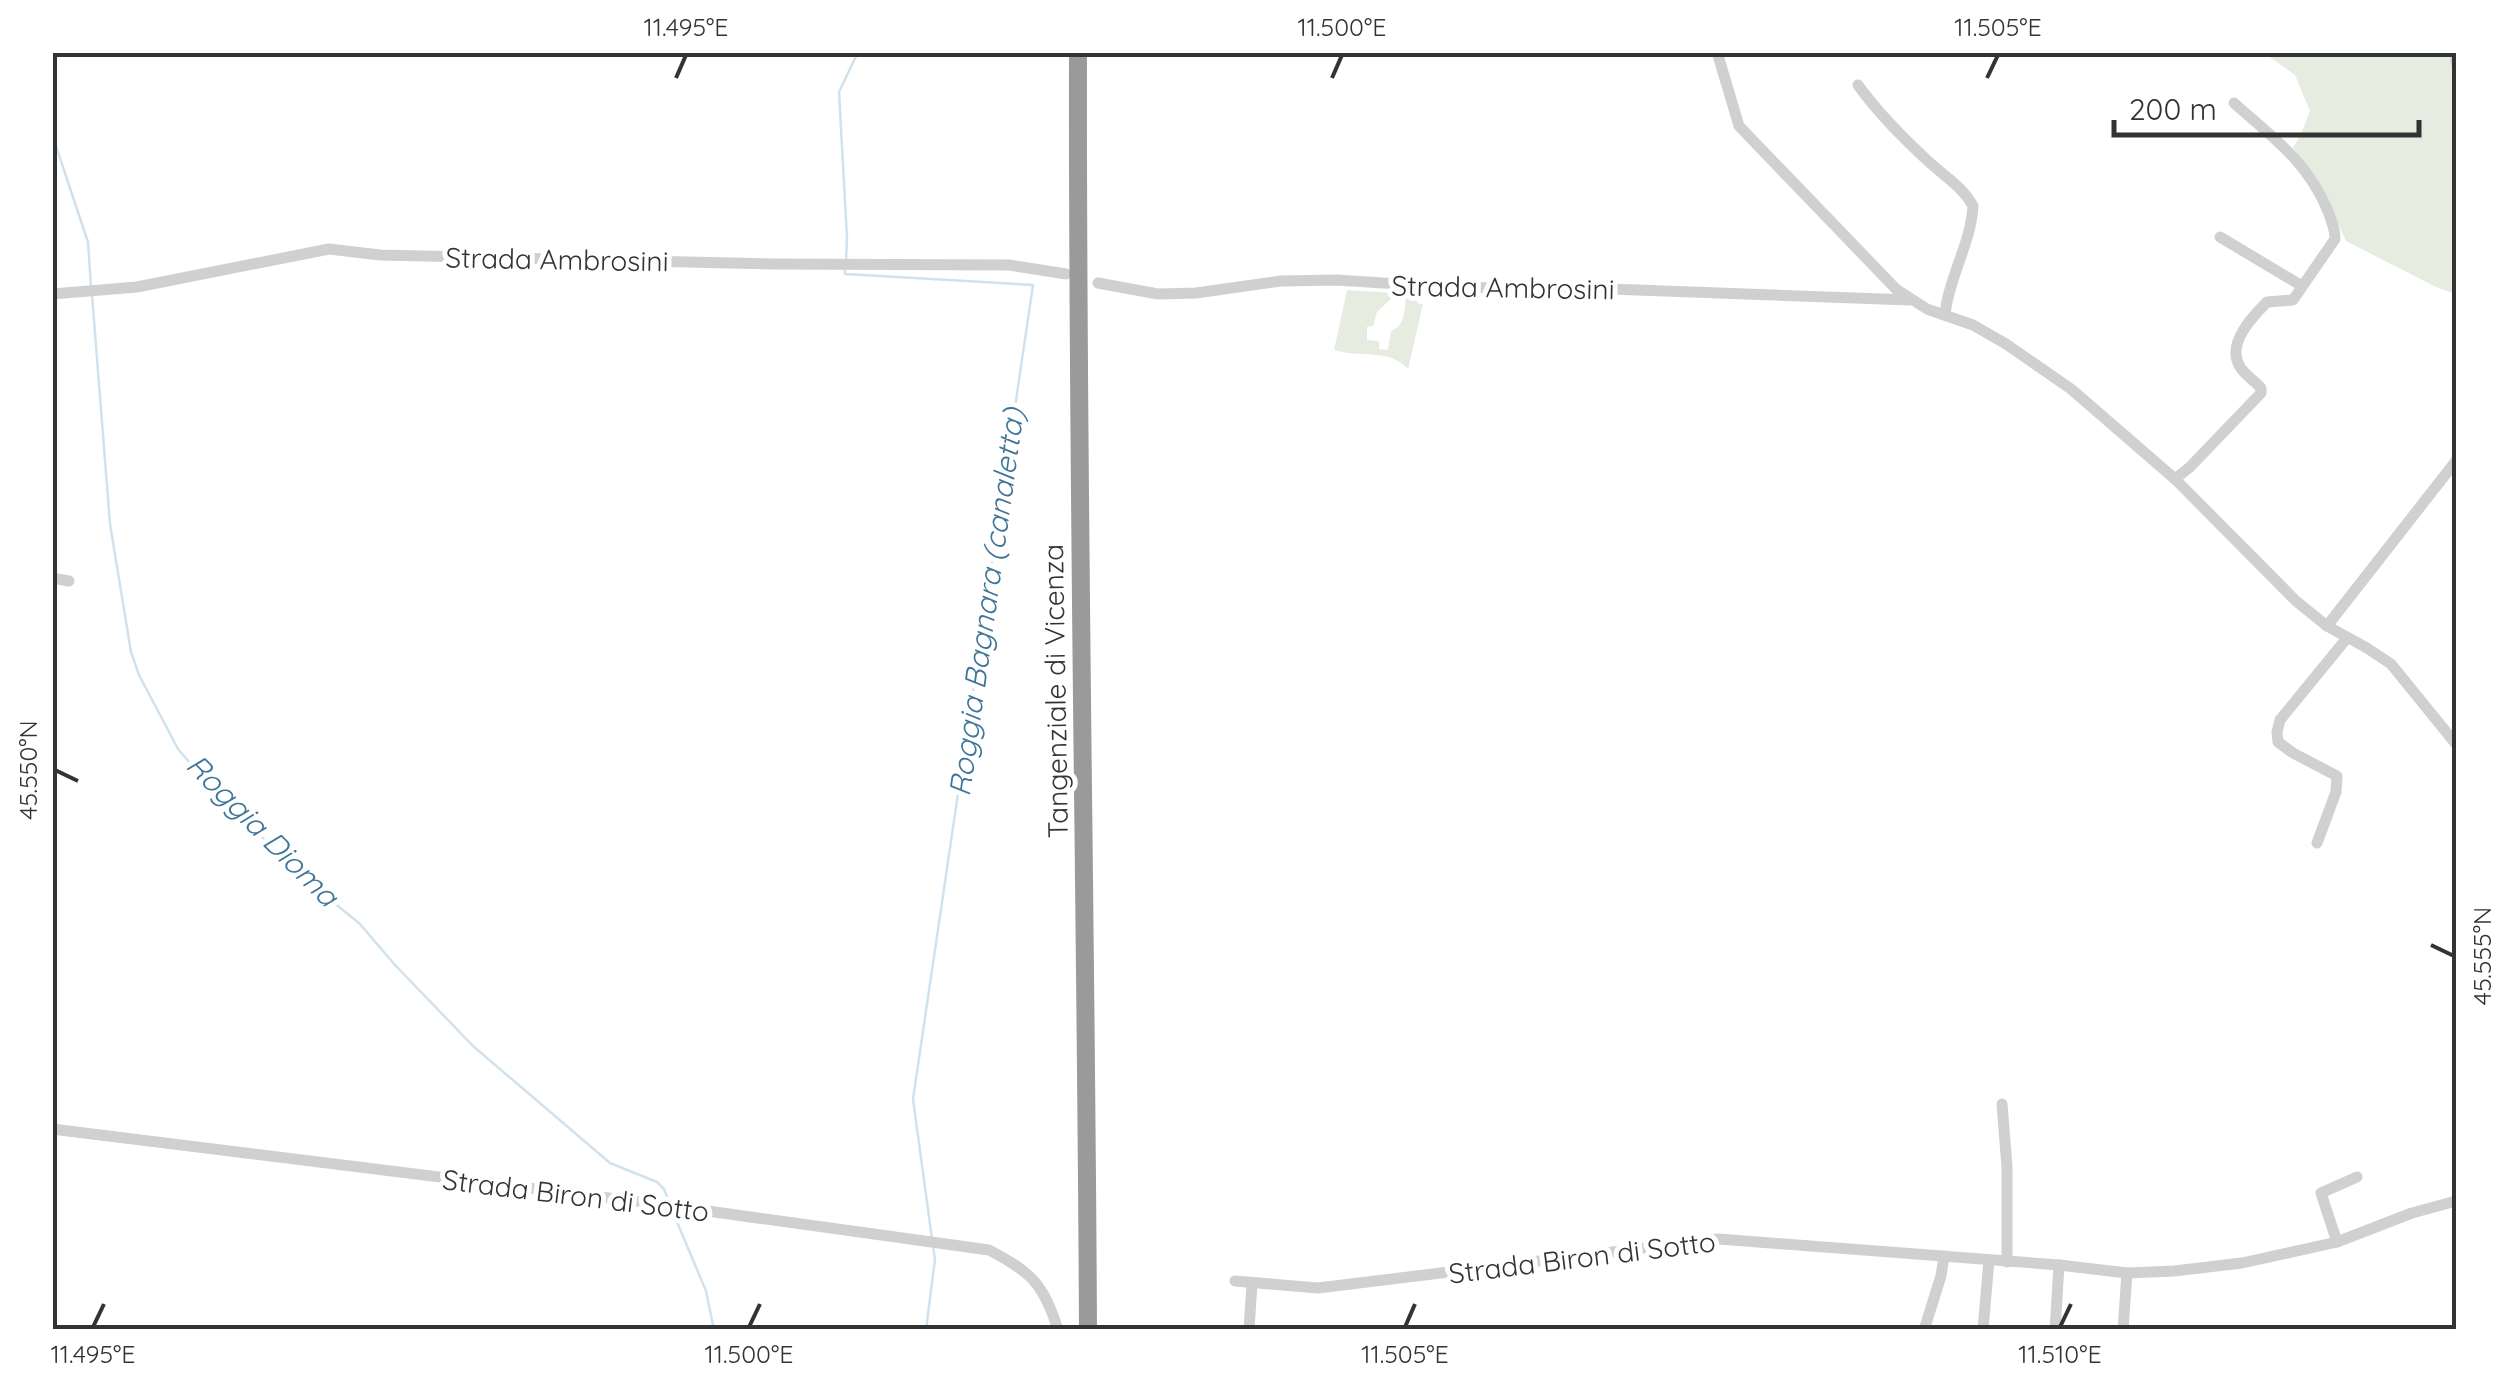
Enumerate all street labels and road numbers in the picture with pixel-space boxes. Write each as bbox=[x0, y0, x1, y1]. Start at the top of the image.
street label: Strada Ambrosini bbox=[445, 240, 669, 278]
street label: Strada Ambrosini bbox=[1391, 268, 1615, 306]
street label: Tangenziale di Vicenza bbox=[1035, 544, 1075, 838]
street label: Strada Biron di Sotto bbox=[441, 1161, 711, 1229]
street label: Strada Biron di Sotto bbox=[1447, 1223, 1717, 1291]

